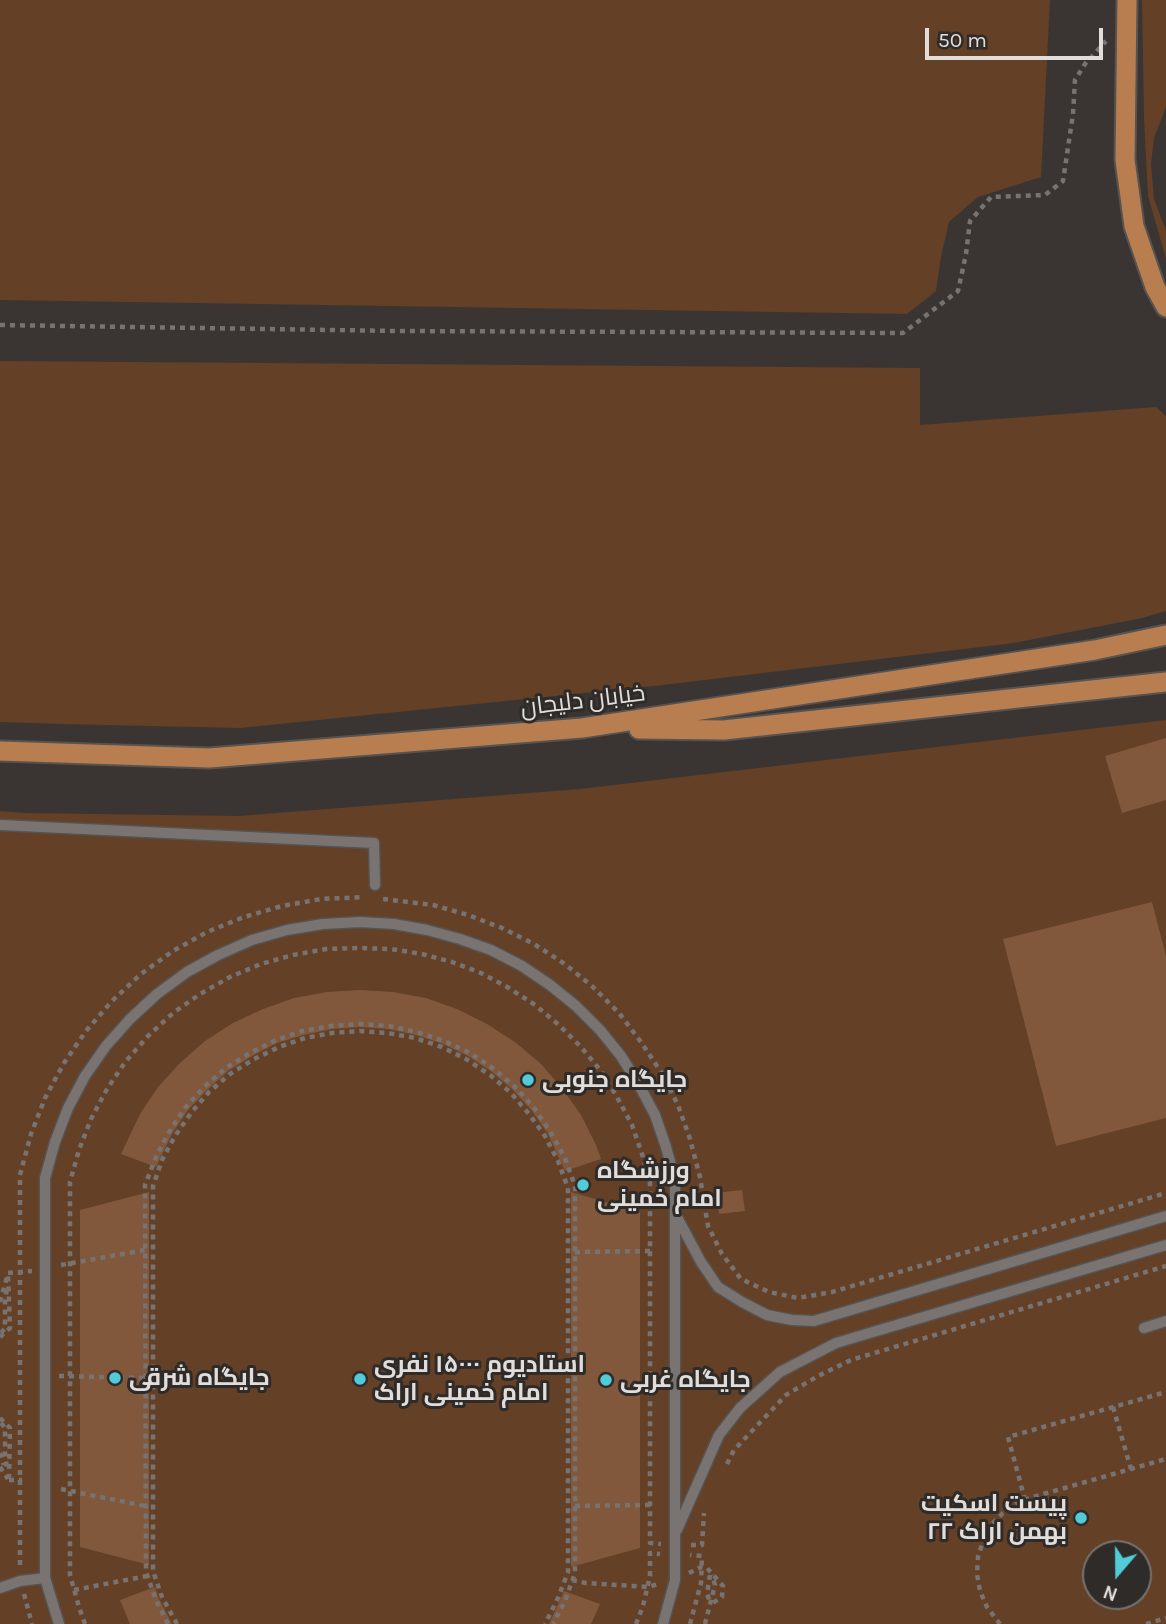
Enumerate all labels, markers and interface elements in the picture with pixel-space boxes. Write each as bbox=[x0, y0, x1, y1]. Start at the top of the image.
scale bar bbox=[928, 14, 1106, 58]
text: 50 m bbox=[938, 28, 987, 52]
street label: خیابان دلیجان bbox=[519, 679, 647, 723]
place label: جایگاه جنوبی bbox=[542, 1066, 687, 1094]
marker: جایگاه جنوبی bbox=[520, 1072, 536, 1088]
place label: ورزشگاه امام خمینی bbox=[597, 1157, 722, 1213]
marker: ورزشگاه امام خمینی bbox=[575, 1177, 591, 1193]
place label: استادیوم ۱۵۰۰۰ نفری امام خمینی اراک bbox=[374, 1351, 585, 1407]
place label: جایگاه شرقی bbox=[129, 1364, 270, 1392]
place label: جایگاه غربی bbox=[620, 1366, 751, 1394]
marker: جایگاه شرقی bbox=[107, 1370, 123, 1386]
marker: استادیوم ۱۵۰۰۰ نفری امام خمینی اراک bbox=[352, 1371, 368, 1387]
marker: جایگاه غربی bbox=[598, 1372, 614, 1388]
place label: پیست اسکیت ۲۲ بهمن اراک bbox=[921, 1490, 1067, 1546]
marker: پیست اسکیت ۲۲ بهمن اراک bbox=[1073, 1510, 1089, 1526]
north arrow bbox=[1082, 1540, 1152, 1610]
text: N bbox=[1100, 1580, 1121, 1606]

